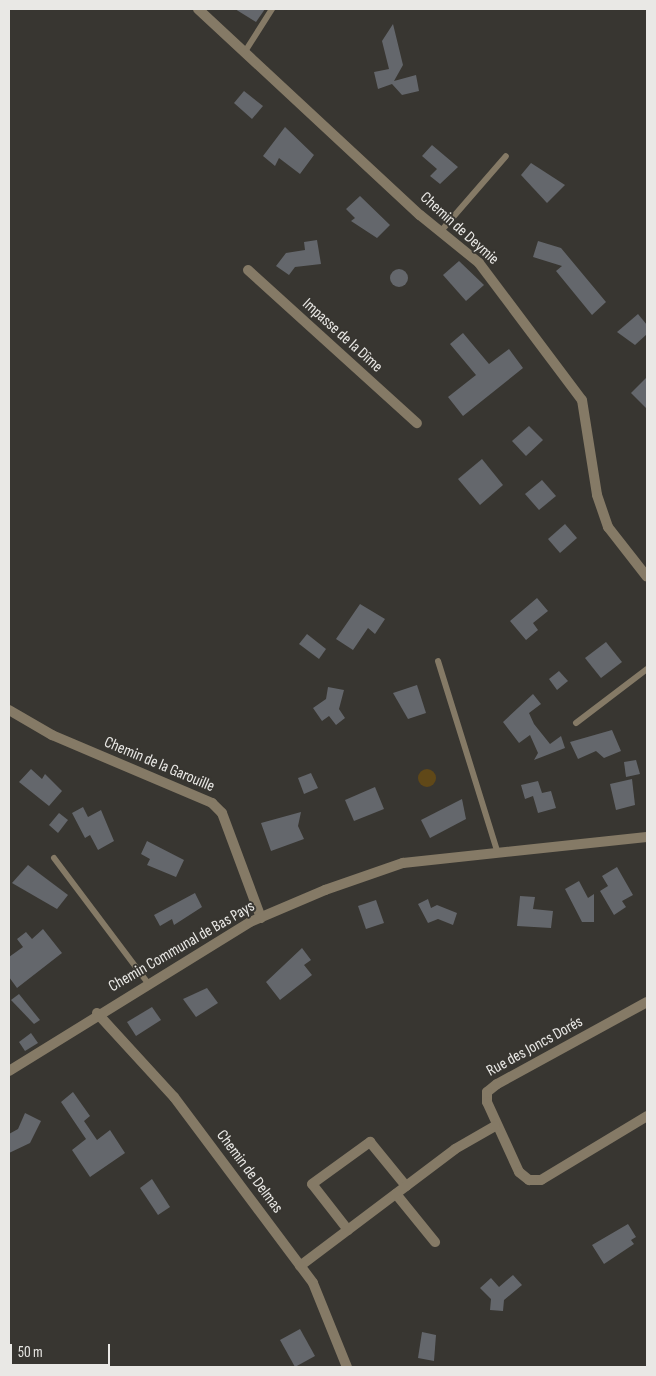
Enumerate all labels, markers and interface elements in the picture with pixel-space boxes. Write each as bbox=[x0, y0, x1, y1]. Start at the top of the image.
street label: Chemin de Deymie bbox=[416, 189, 502, 269]
street label: Impasse de la Dîme bbox=[298, 295, 386, 377]
street label: Chemin de la Garouille bbox=[101, 733, 217, 797]
street label: Chemin Communal de Bas Pays bbox=[106, 897, 258, 997]
street label: Rue des Joncs Dorés bbox=[484, 1013, 586, 1081]
street label: Chemin de Delmas bbox=[212, 1127, 286, 1217]
scale bar bbox=[12, 1334, 112, 1366]
text: 50 m bbox=[18, 1343, 43, 1362]

